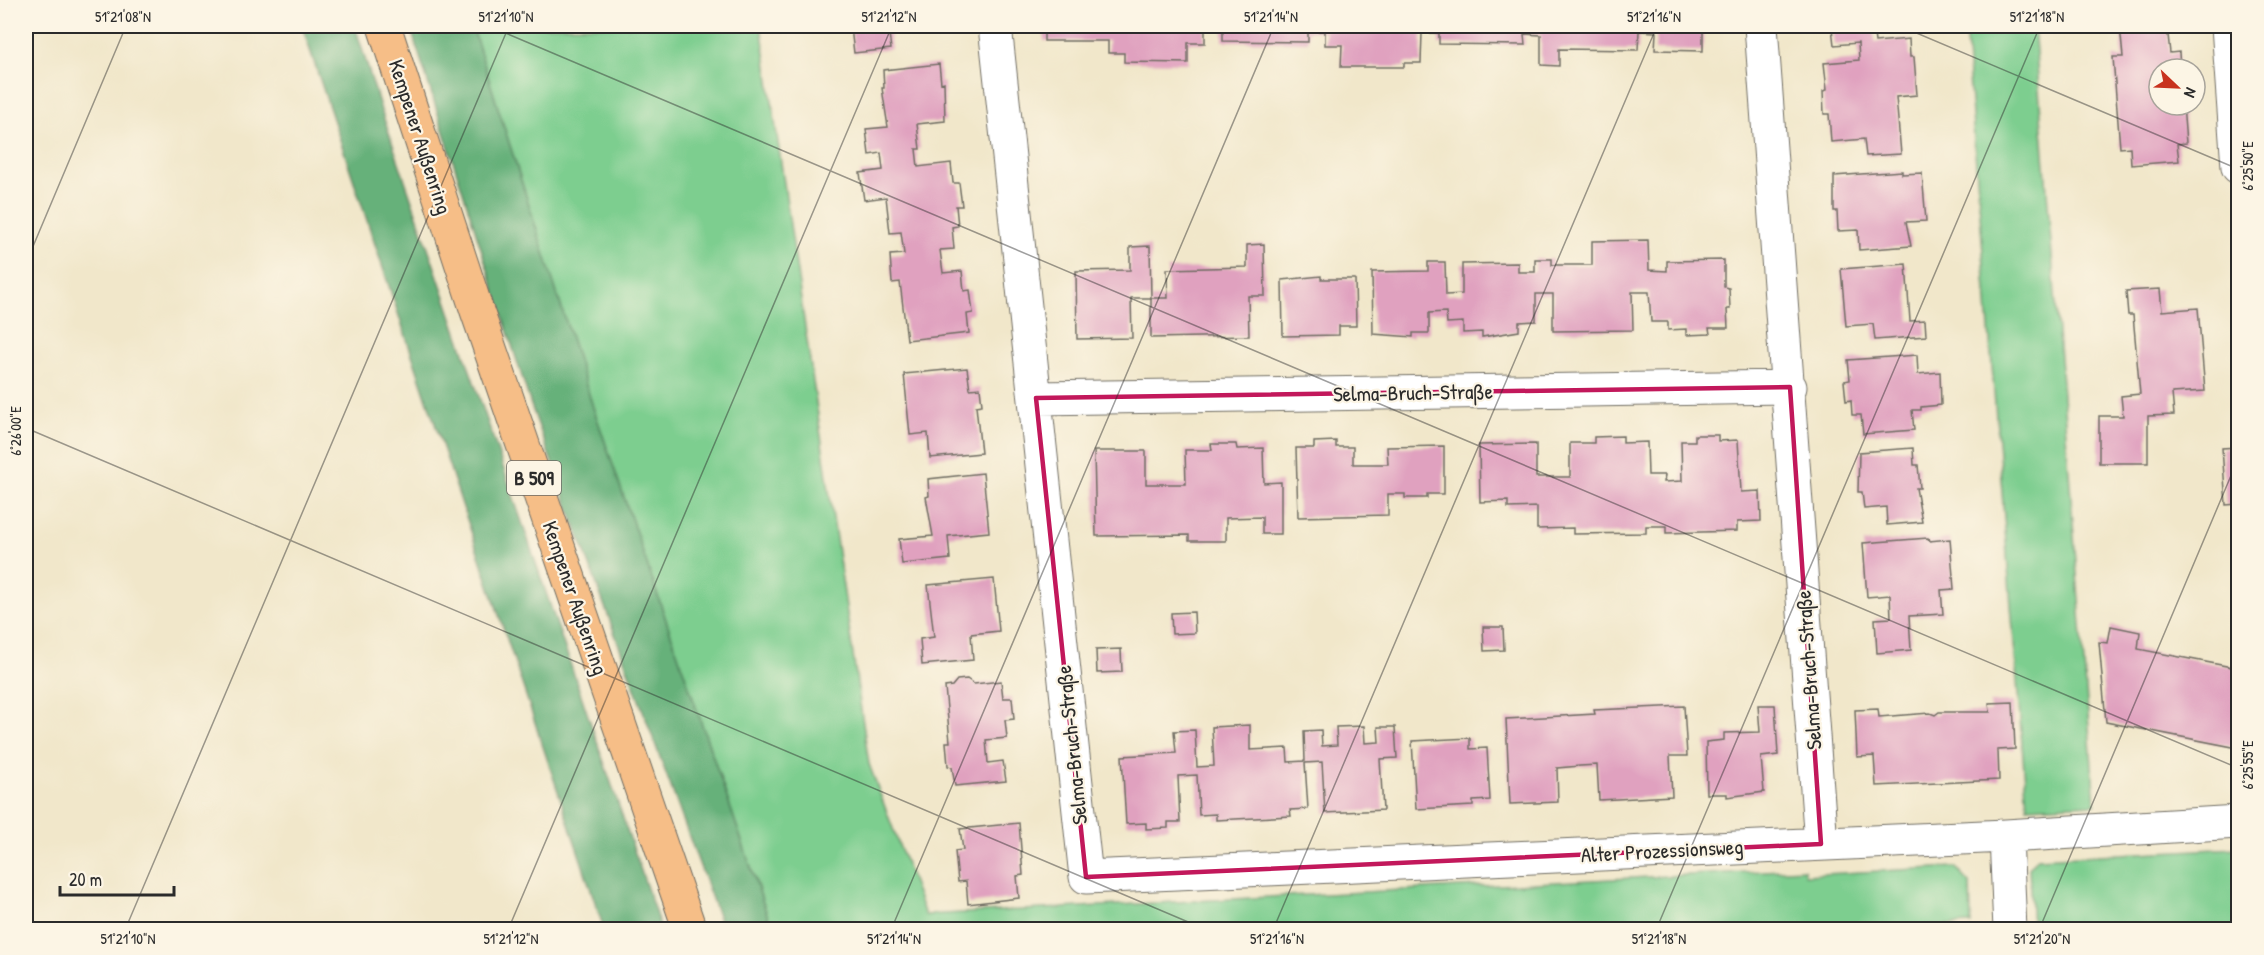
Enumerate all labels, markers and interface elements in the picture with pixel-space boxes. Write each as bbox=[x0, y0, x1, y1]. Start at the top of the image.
text: 51°21'08"N bbox=[95, 6, 151, 27]
text: 51°21'10"N bbox=[479, 6, 533, 27]
text: 51°21'12"N bbox=[861, 6, 917, 27]
text: 51°21'14"N bbox=[1244, 6, 1298, 27]
text: 51°21'16"N bbox=[1627, 6, 1681, 27]
text: 51°21'18"N bbox=[2010, 6, 2064, 27]
street label: Kempener Außenring bbox=[382, 56, 459, 218]
north arrow bbox=[2147, 57, 2207, 117]
text: N bbox=[2179, 85, 2203, 102]
text: 6°25'50"E bbox=[2237, 141, 2258, 191]
street label: Selma-Bruch-Straße bbox=[1333, 377, 1493, 408]
text: 6°26'00"E bbox=[5, 406, 26, 456]
road number: B 509 bbox=[507, 461, 561, 495]
street label: Kempener Außenring bbox=[536, 517, 615, 679]
street label: Selma-Bruch-Straße bbox=[1788, 589, 1829, 751]
street label: Selma-Bruch-Straße bbox=[1049, 664, 1094, 826]
text: 6°25'55"E bbox=[2237, 740, 2258, 790]
street label: Alter Prozessionsweg bbox=[1580, 832, 1744, 869]
scale bar bbox=[60, 859, 174, 897]
text: 20 m bbox=[69, 867, 102, 892]
text: 51°21'10"N bbox=[101, 928, 155, 949]
text: 51°21'12"N bbox=[483, 928, 539, 949]
text: 51°21'14"N bbox=[867, 928, 921, 949]
text: 51°21'16"N bbox=[1250, 928, 1304, 949]
text: 51°21'18"N bbox=[1632, 928, 1686, 949]
text: 51°21'20"N bbox=[2014, 928, 2070, 949]

